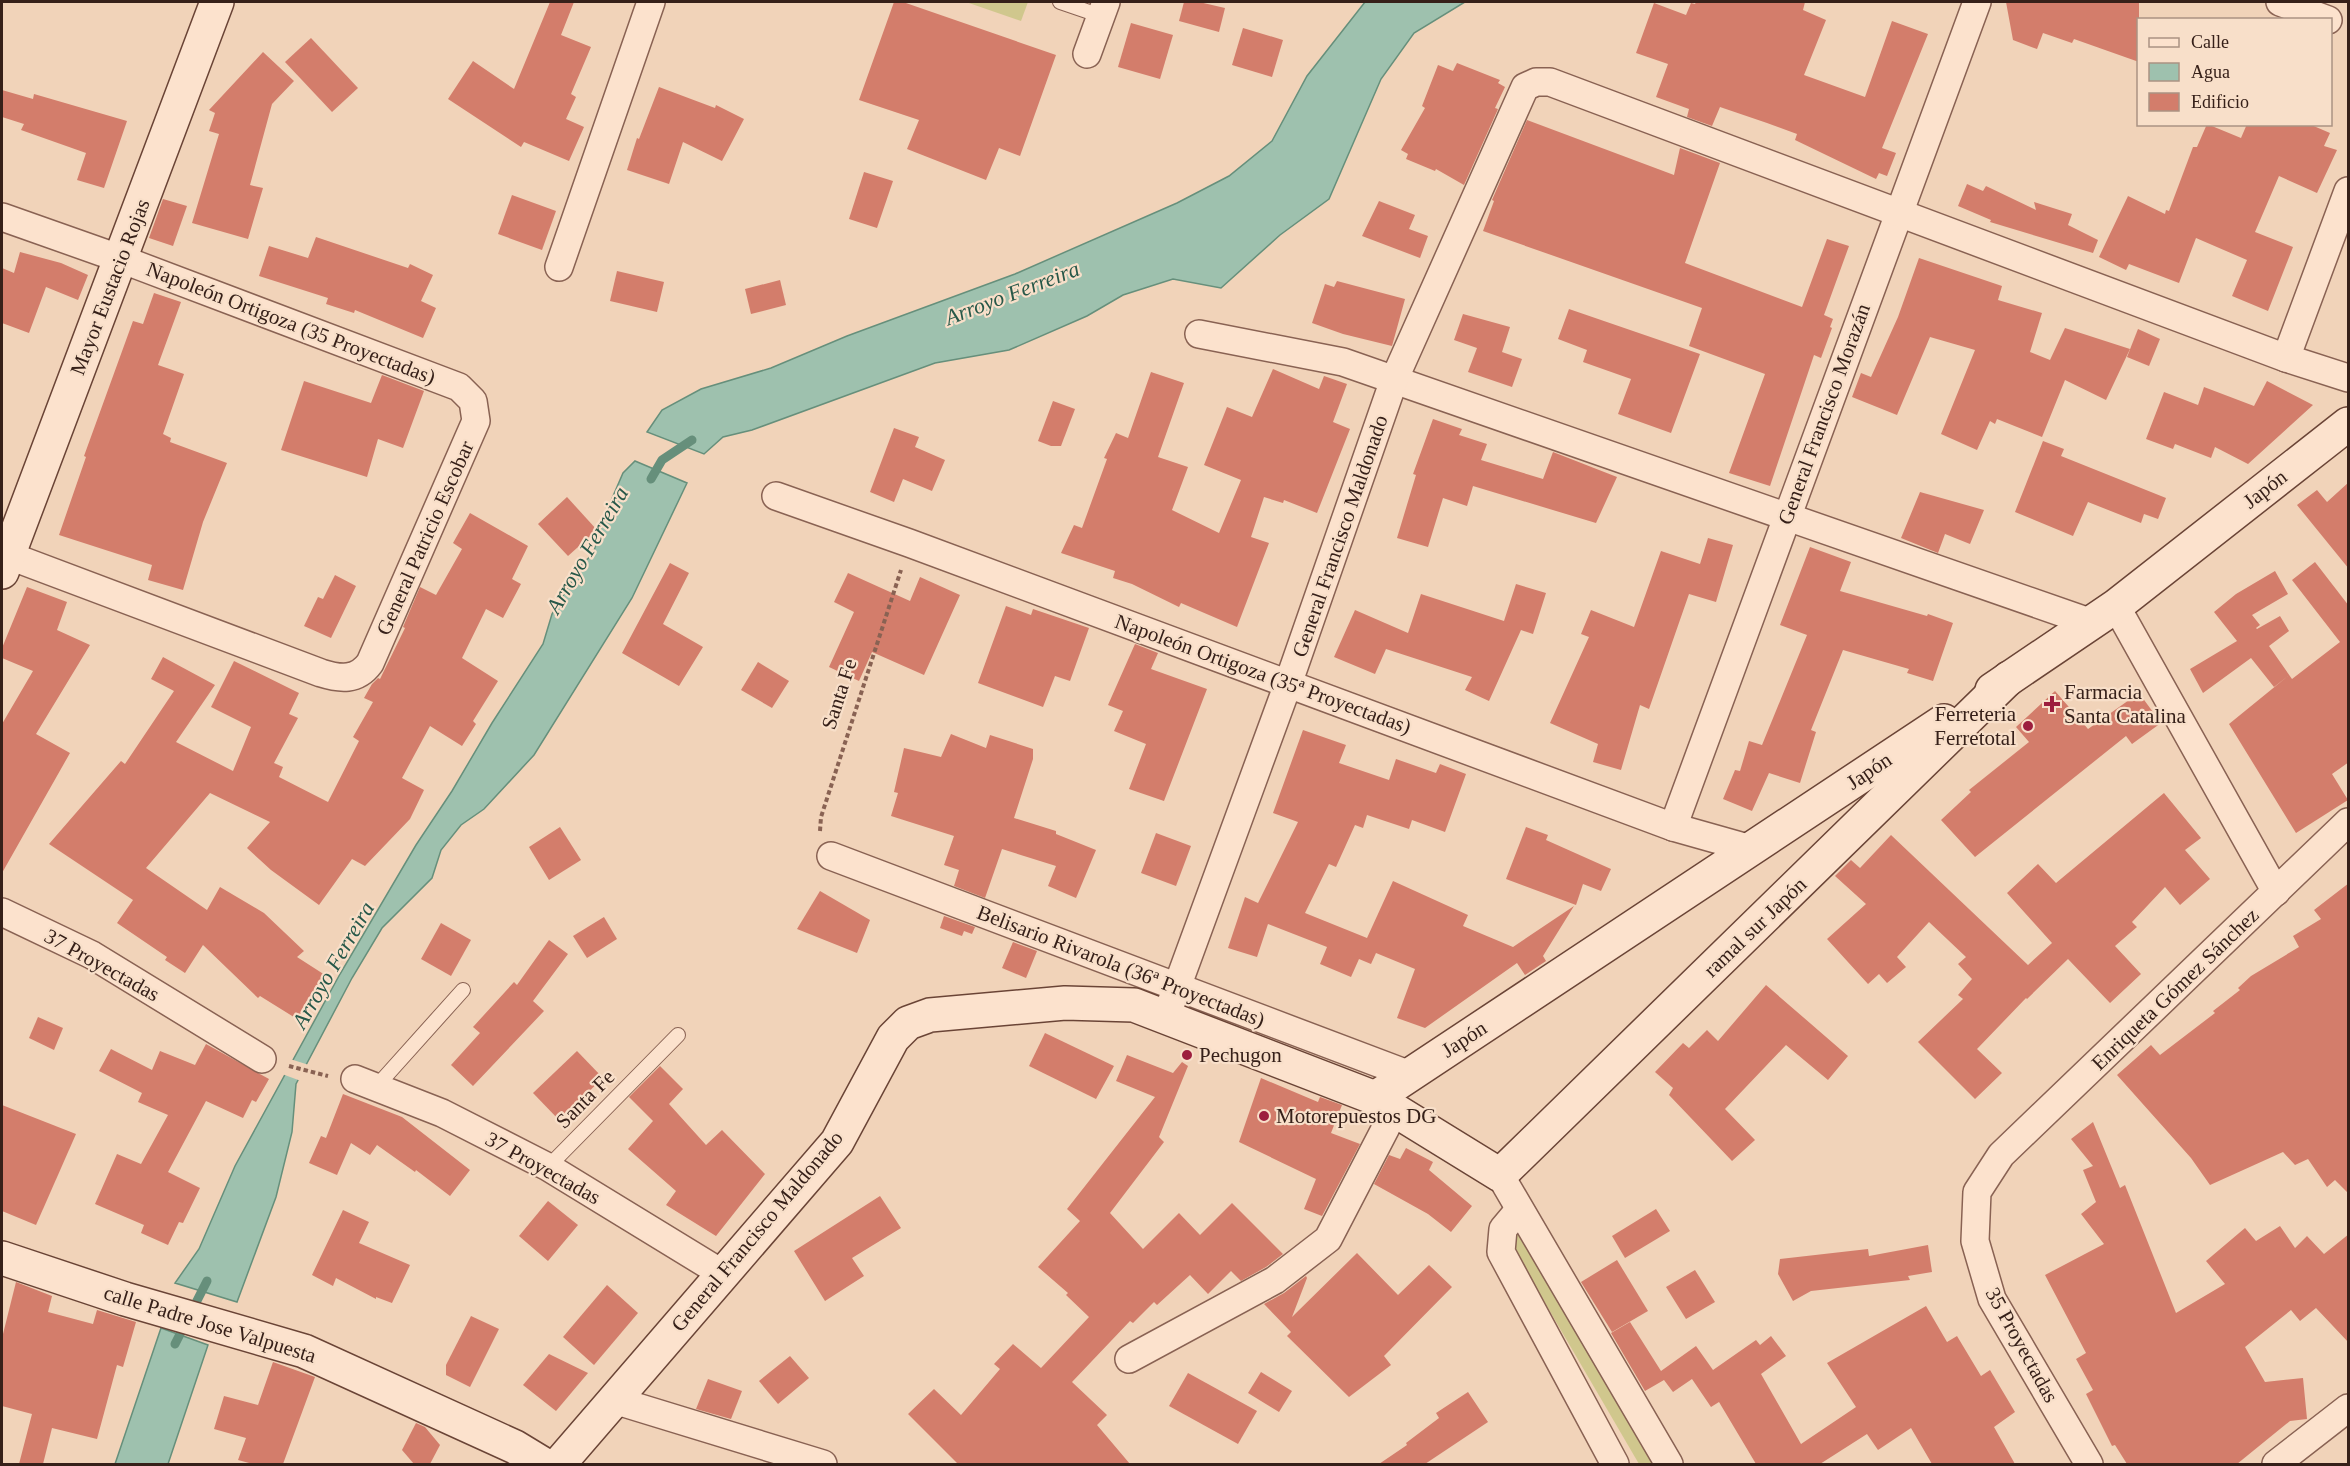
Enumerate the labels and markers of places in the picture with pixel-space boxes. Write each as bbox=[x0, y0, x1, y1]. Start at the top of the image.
place label: Farmacia Santa Catalina bbox=[2064, 680, 2187, 728]
marker: Farmacia Santa Catalina bbox=[2045, 697, 2059, 711]
place label: Ferreteria Ferretotal bbox=[1934, 702, 2017, 750]
marker: Ferreteria Ferretotal bbox=[2021, 719, 2035, 733]
place label: Pechugon bbox=[1199, 1043, 1282, 1067]
marker: Pechugon bbox=[1180, 1048, 1194, 1062]
place label: Motorepuestos DG bbox=[1276, 1104, 1436, 1128]
marker: Motorepuestos DG bbox=[1257, 1109, 1271, 1123]

